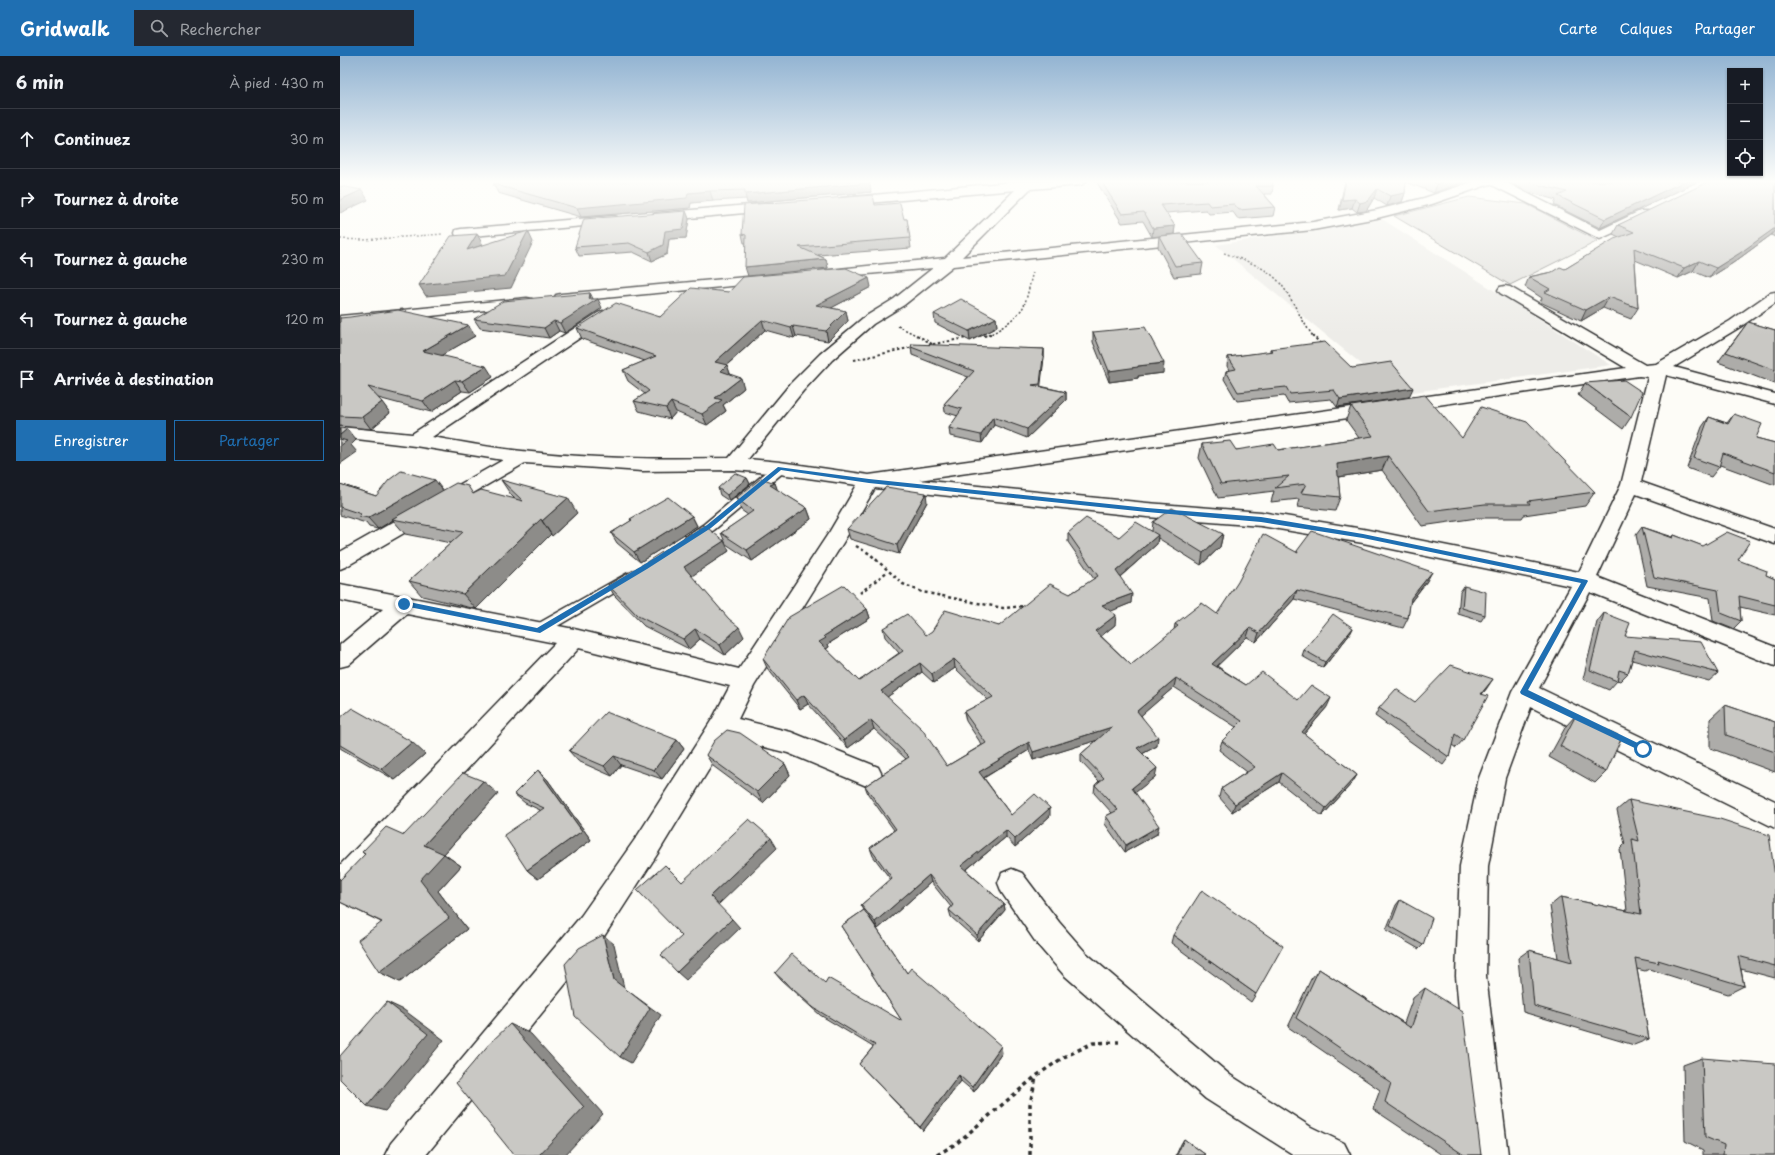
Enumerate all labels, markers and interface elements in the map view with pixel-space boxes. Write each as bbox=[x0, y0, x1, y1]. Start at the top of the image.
search box bbox=[134, 10, 414, 46]
text: Gridwalk bbox=[20, 14, 110, 42]
icon: search bbox=[148, 17, 170, 39]
text: Rechercher bbox=[180, 17, 261, 40]
text: Carte bbox=[1559, 18, 1598, 39]
text: Calques bbox=[1620, 18, 1672, 39]
text: Partager bbox=[1694, 18, 1755, 39]
map controls bbox=[1727, 68, 1763, 176]
button: + bbox=[1727, 68, 1763, 104]
text: 6 min bbox=[16, 69, 64, 95]
text: À pied · 430 m bbox=[229, 73, 324, 92]
button: − bbox=[1727, 104, 1763, 140]
text: Continuez bbox=[54, 127, 130, 150]
icon: ahead bbox=[16, 128, 38, 150]
text: 30 m bbox=[290, 129, 324, 148]
button: locate bbox=[1727, 140, 1763, 176]
text: Tournez à droite bbox=[54, 187, 179, 210]
icon: right bbox=[16, 188, 38, 210]
text: 50 m bbox=[290, 189, 324, 208]
text: Tournez à gauche bbox=[54, 247, 188, 270]
icon: left bbox=[16, 248, 38, 270]
text: 230 m bbox=[282, 249, 324, 268]
text: Tournez à gauche bbox=[54, 307, 188, 330]
icon: left bbox=[16, 308, 38, 330]
text: 120 m bbox=[285, 309, 324, 328]
text: Arrivée à destination bbox=[54, 367, 214, 390]
icon: arrive bbox=[16, 368, 38, 390]
button: Enregistrer bbox=[16, 420, 166, 461]
button: Partager bbox=[174, 420, 324, 461]
route end bbox=[395, 595, 413, 613]
route start bbox=[1634, 740, 1652, 758]

